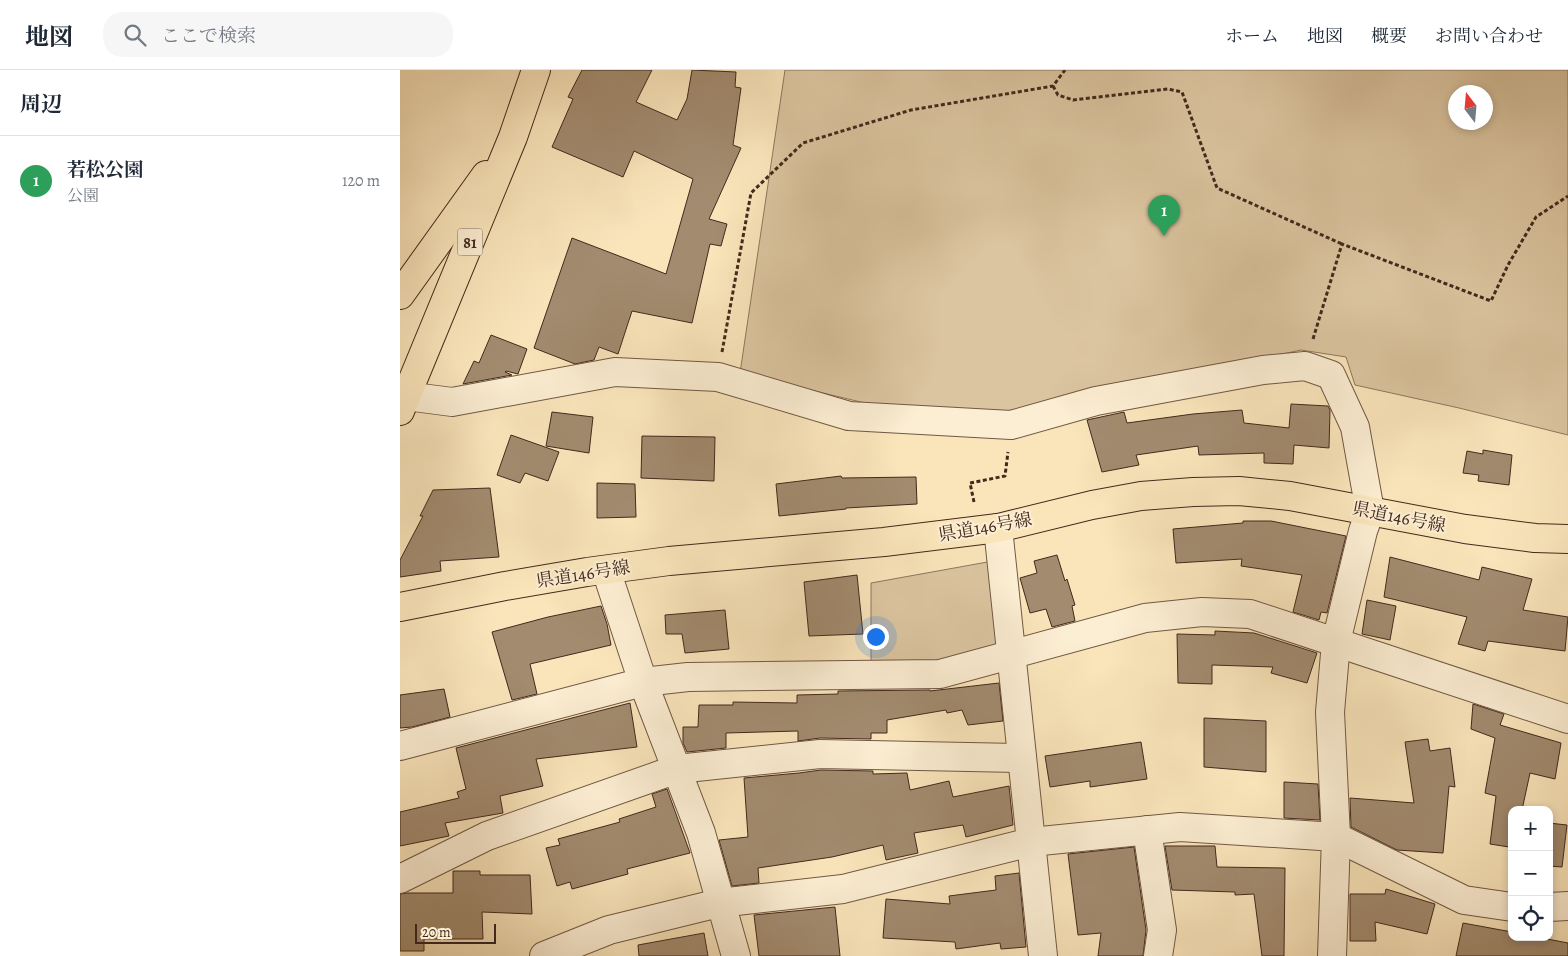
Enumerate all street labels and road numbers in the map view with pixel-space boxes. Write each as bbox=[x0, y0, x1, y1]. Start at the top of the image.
road number: 81 bbox=[458, 228, 482, 256]
street label: 県道146号線 bbox=[1350, 496, 1448, 538]
street label: 県道146号線 bbox=[936, 507, 1034, 547]
street label: 県道146号線 bbox=[534, 555, 632, 593]

